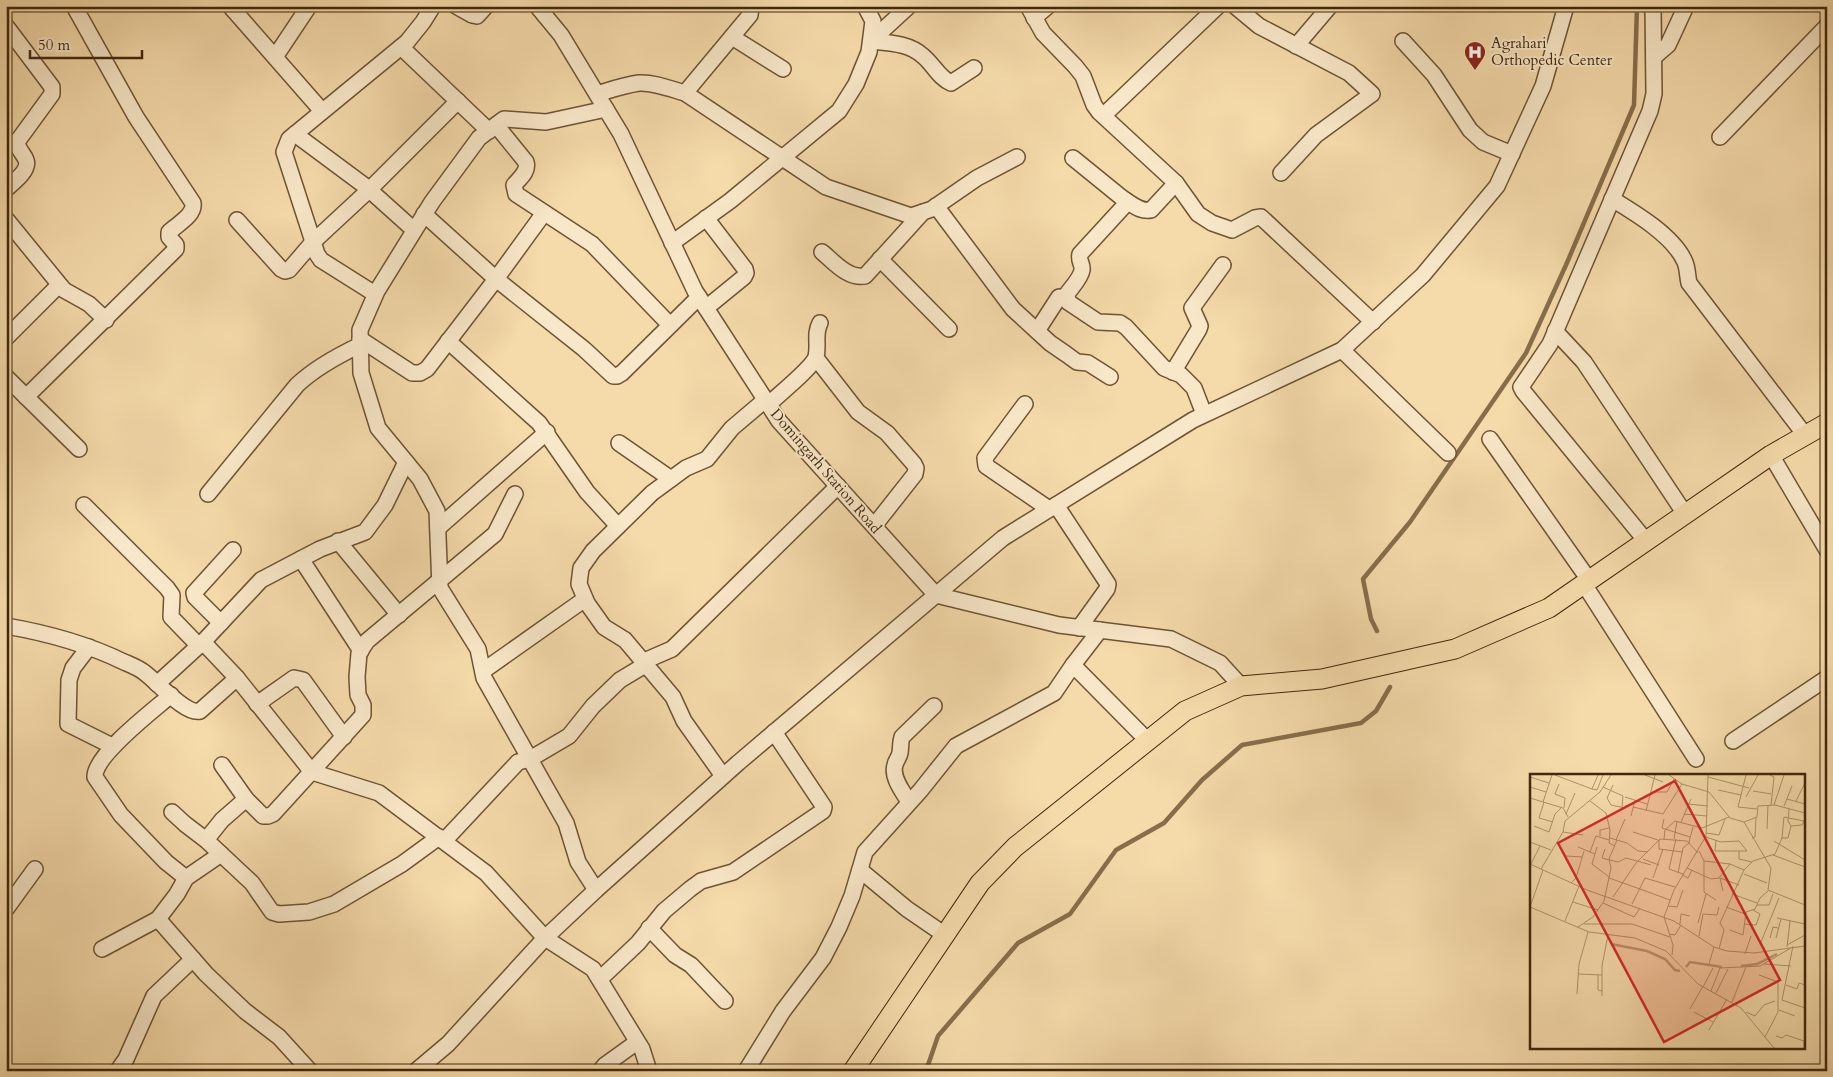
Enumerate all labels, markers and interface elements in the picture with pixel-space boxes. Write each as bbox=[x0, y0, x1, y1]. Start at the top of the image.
scale bar bbox=[30, 28, 142, 60]
place label: Agrahari Orthopedic Center bbox=[1491, 33, 1613, 70]
text: 50 m bbox=[38, 35, 70, 55]
hospital icon: Agrahari Orthopedic Center bbox=[1463, 40, 1487, 71]
street label: Domingarh Station Road bbox=[766, 404, 886, 538]
inset map bbox=[1530, 774, 1806, 1050]

